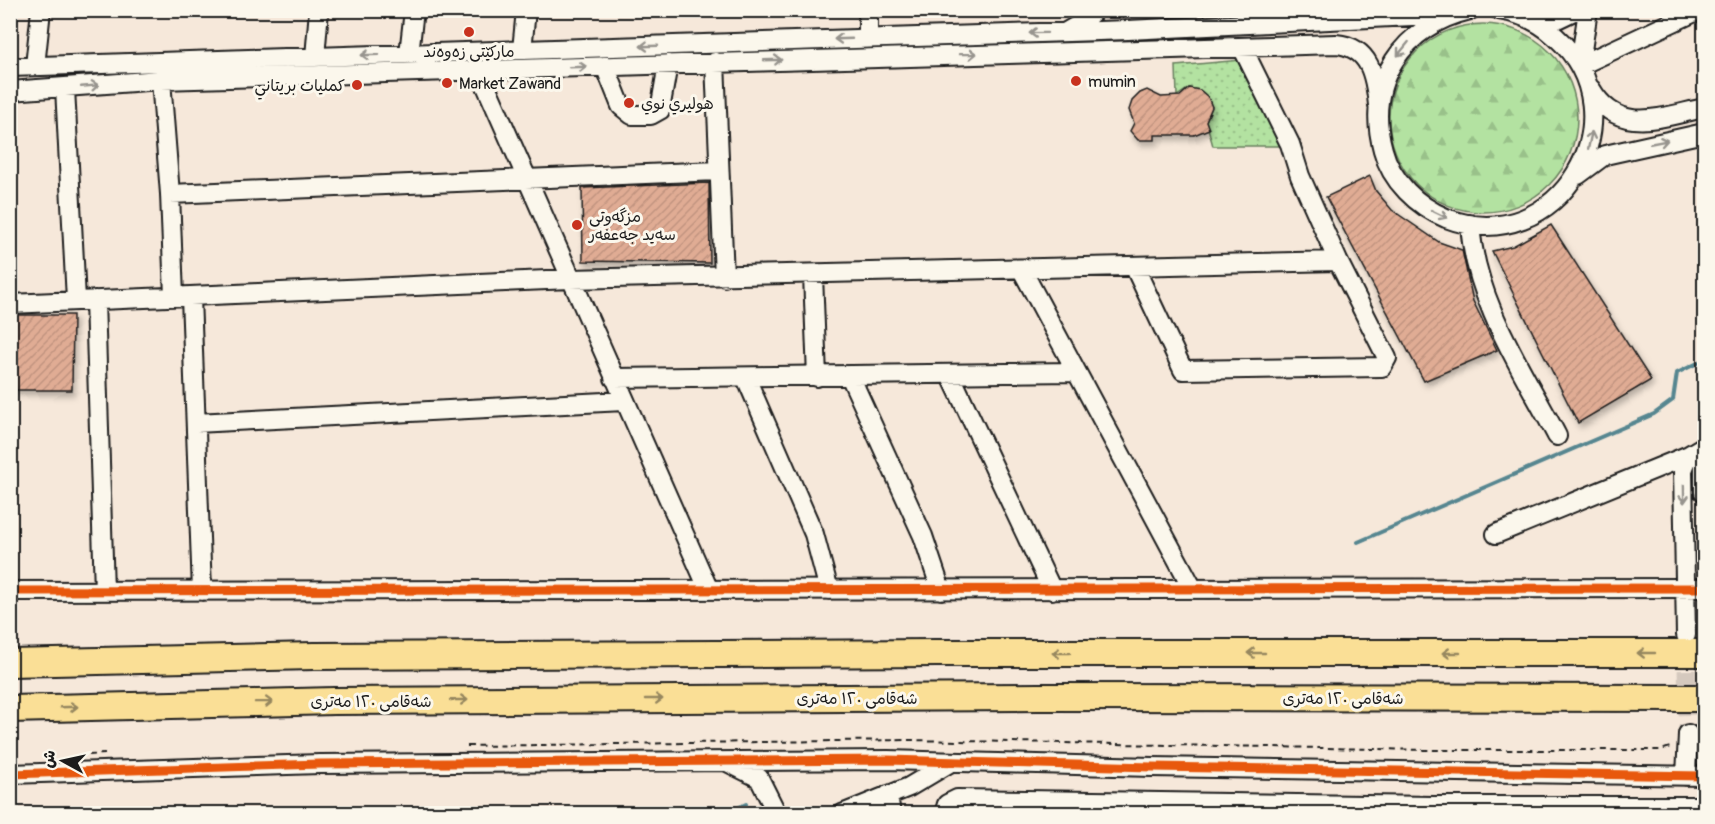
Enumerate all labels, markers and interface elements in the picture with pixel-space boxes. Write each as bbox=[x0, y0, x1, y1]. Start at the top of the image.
marker: مارکێتی زەوەند bbox=[462, 25, 476, 39]
one-way arrow bbox=[1029, 27, 1049, 38]
one-way arrow bbox=[834, 33, 854, 44]
one-way arrow bbox=[639, 41, 659, 52]
one-way arrow bbox=[1396, 41, 1409, 57]
place label: مارکێتی زەوەند bbox=[423, 42, 515, 62]
one-way arrow bbox=[958, 48, 978, 60]
one-way arrow bbox=[360, 50, 380, 61]
one-way arrow bbox=[763, 55, 783, 66]
one-way arrow bbox=[568, 61, 588, 72]
place label: mumin bbox=[1088, 72, 1136, 92]
place label: Market Zawand bbox=[459, 74, 561, 94]
marker: mumin bbox=[1069, 74, 1083, 88]
place label: كمليات بريتاني bbox=[255, 76, 345, 100]
marker: Market Zawand bbox=[440, 76, 454, 90]
marker: كمليات بريتاني bbox=[350, 78, 364, 92]
one-way arrow bbox=[79, 80, 99, 91]
place label: هوليري نوي bbox=[641, 94, 714, 115]
marker: هوليري نوي bbox=[622, 96, 636, 110]
one-way arrow bbox=[1585, 130, 1596, 150]
one-way arrow bbox=[1649, 136, 1669, 147]
place label: مزگەوتی سەید جەعفەر bbox=[587, 207, 676, 245]
one-way arrow bbox=[1429, 208, 1447, 220]
marker: مزگەوتی سەید جەعفەر bbox=[570, 218, 584, 232]
one-way arrow bbox=[1678, 484, 1689, 504]
one-way arrow bbox=[1052, 647, 1072, 659]
one-way arrow bbox=[1247, 647, 1267, 659]
one-way arrow bbox=[1442, 647, 1462, 659]
one-way arrow bbox=[1637, 647, 1657, 659]
street label: شەقامی ١٢٠ مەتری bbox=[796, 689, 918, 709]
street label: شەقامی ١٢٠ مەتری bbox=[1282, 689, 1404, 709]
street label: شەقامی ١٢٠ مەتری bbox=[310, 692, 432, 712]
one-way arrow bbox=[448, 694, 468, 706]
one-way arrow bbox=[643, 694, 663, 705]
one-way arrow bbox=[253, 696, 273, 708]
one-way arrow bbox=[58, 701, 78, 712]
north arrow bbox=[33, 731, 93, 791]
text: ش bbox=[38, 749, 60, 769]

